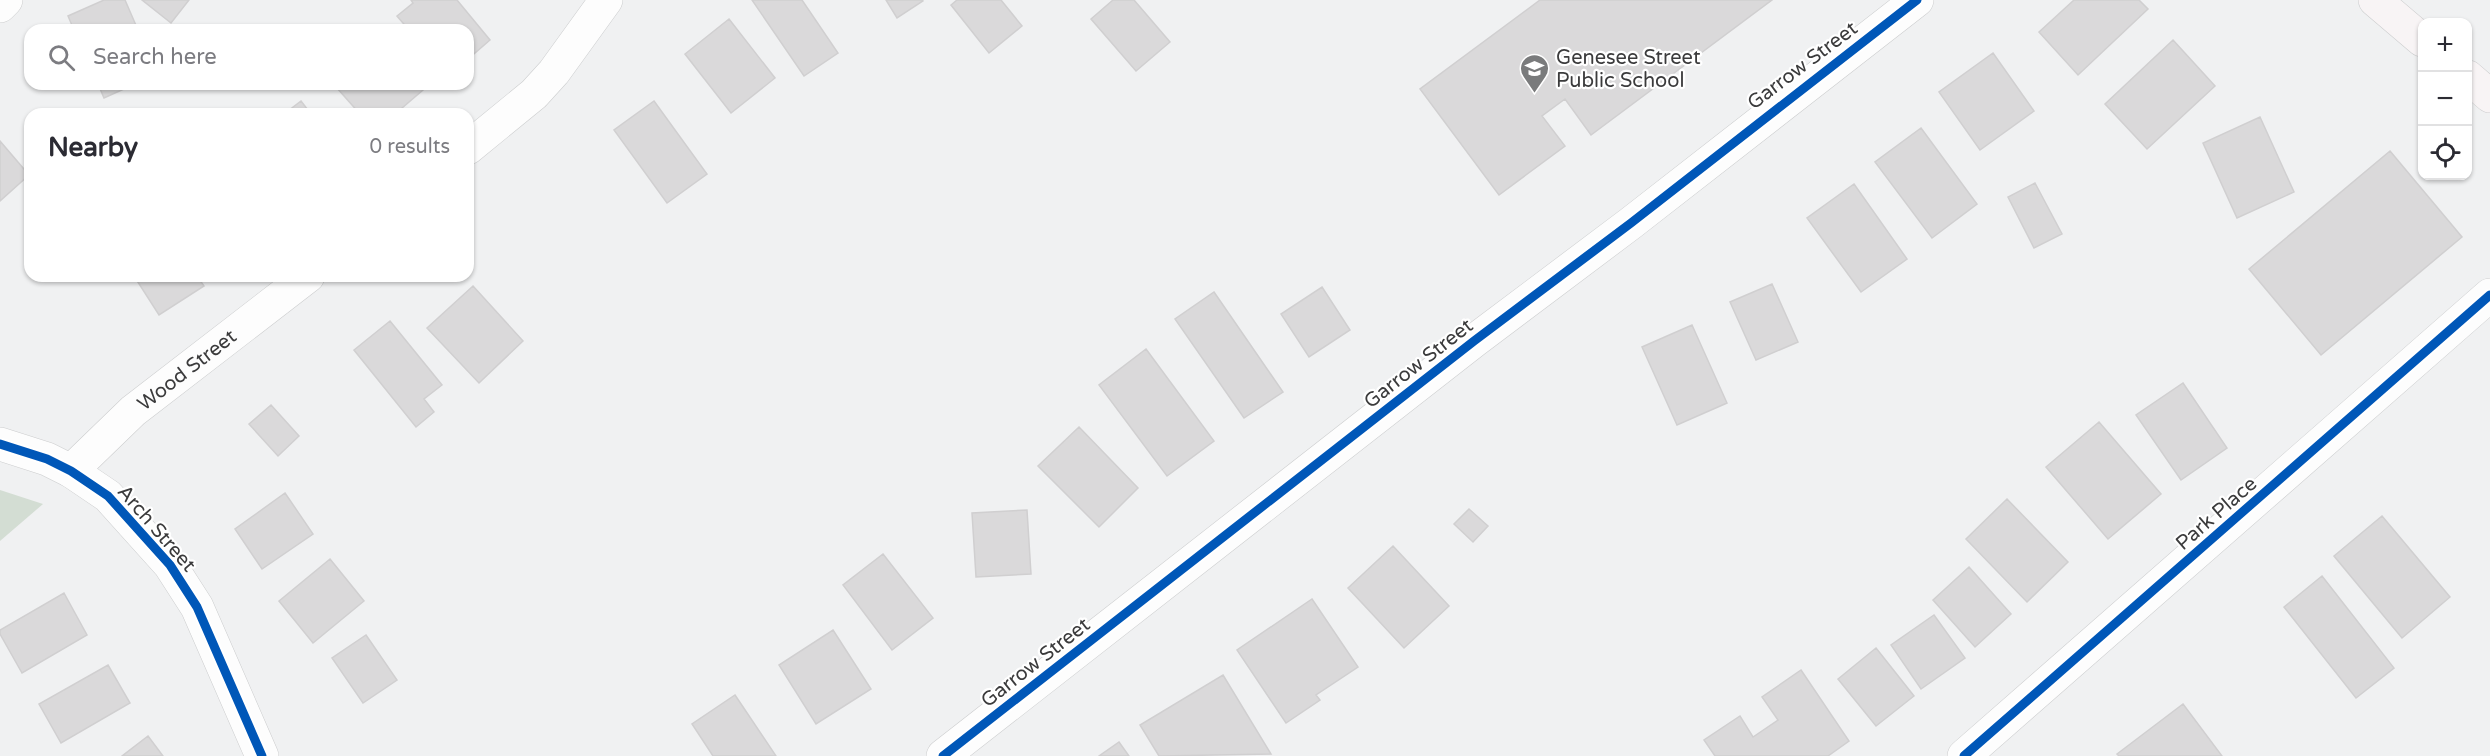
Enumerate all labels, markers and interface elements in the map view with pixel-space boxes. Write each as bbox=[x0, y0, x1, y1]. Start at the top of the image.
street label: Garrow Street bbox=[1743, 16, 1863, 115]
map controls bbox=[2418, 18, 2472, 180]
button: + bbox=[2418, 18, 2472, 72]
search box bbox=[24, 24, 474, 90]
icon: search bbox=[45, 41, 78, 74]
text: Search here bbox=[93, 44, 217, 70]
place label: Genesee Street Public School bbox=[1556, 46, 1701, 93]
school or university icon: Genesee Street Public School bbox=[1519, 52, 1551, 94]
button: − bbox=[2418, 72, 2472, 126]
button: locate bbox=[2418, 126, 2472, 180]
text: Nearby bbox=[48, 132, 138, 163]
text: 0 results bbox=[370, 135, 450, 159]
street label: Garrow Street bbox=[1359, 314, 1478, 414]
street label: Wood Street bbox=[133, 324, 242, 416]
street label: Park Place bbox=[2171, 472, 2262, 555]
street label: Arch Street bbox=[112, 480, 201, 577]
street label: Garrow Street bbox=[976, 613, 1095, 713]

